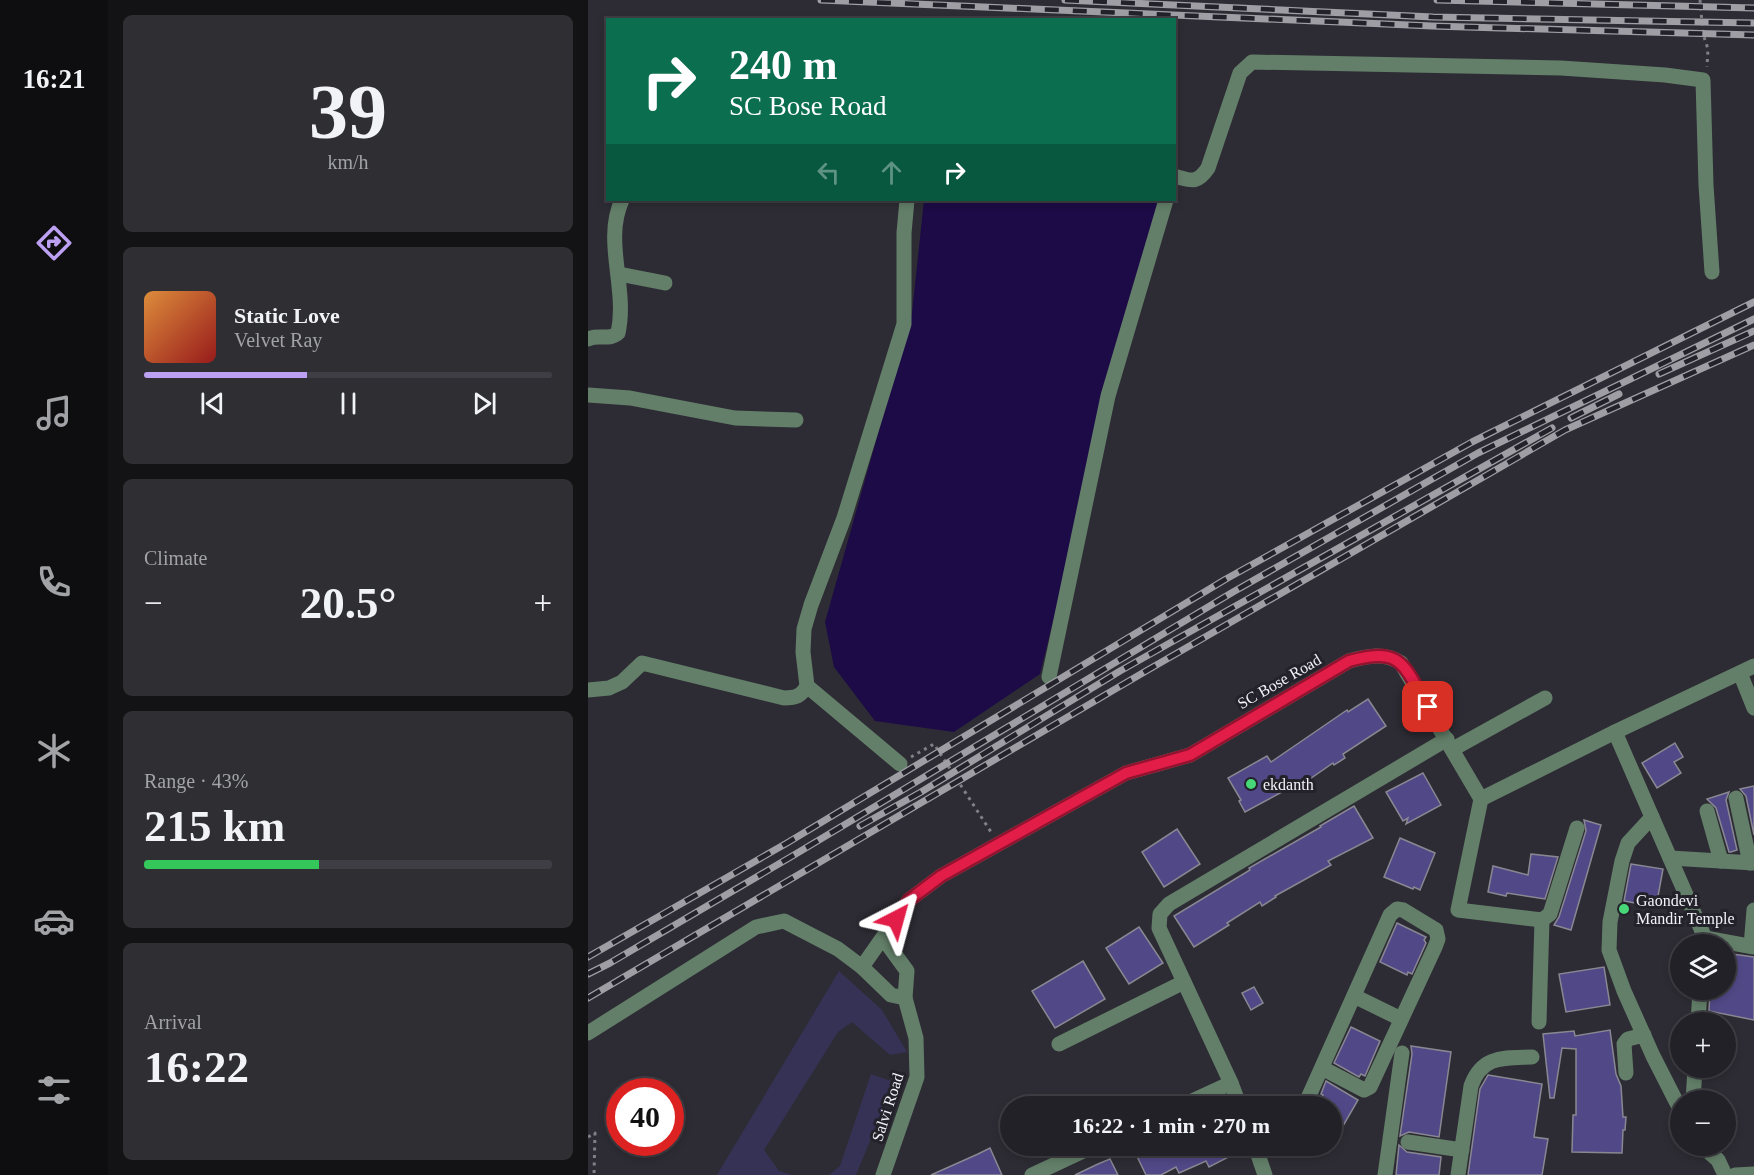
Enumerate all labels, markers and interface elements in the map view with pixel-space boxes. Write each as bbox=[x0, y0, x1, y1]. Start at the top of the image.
icon: right bbox=[630, 42, 708, 120]
text: 240 m bbox=[729, 42, 838, 88]
text: 16:21 bbox=[23, 64, 86, 94]
text: 39 bbox=[309, 68, 387, 155]
text: SC Bose Road bbox=[729, 91, 887, 121]
text: km/h bbox=[327, 151, 369, 173]
icon: left bbox=[812, 156, 845, 189]
icon: ahead bbox=[875, 156, 908, 189]
icon: right bbox=[938, 156, 971, 189]
icon: directions bbox=[33, 222, 75, 264]
text: Static Love bbox=[234, 303, 340, 328]
text: Velvet Ray bbox=[234, 329, 322, 351]
icon: previous bbox=[196, 387, 229, 420]
icon: pause bbox=[332, 387, 365, 420]
icon: next bbox=[468, 387, 501, 420]
icon: music bbox=[33, 392, 75, 434]
text: Climate bbox=[144, 547, 207, 569]
icon: phone bbox=[33, 561, 75, 603]
text: 20.5° bbox=[300, 578, 396, 628]
text: − bbox=[144, 585, 163, 621]
text: + bbox=[533, 585, 552, 621]
street label: SC Bose Road bbox=[1235, 651, 1324, 712]
pin bbox=[1402, 681, 1453, 732]
icon: arrive bbox=[1411, 690, 1444, 723]
icon: climate bbox=[33, 730, 75, 772]
text: Range · 43% bbox=[144, 770, 248, 792]
place label: ekdanth bbox=[1263, 776, 1314, 793]
marker: ekdanth bbox=[1244, 777, 1258, 791]
text: 215 km bbox=[144, 801, 285, 851]
position arrow bbox=[864, 887, 928, 951]
place label: Gaondevi Mandir Temple bbox=[1636, 892, 1735, 928]
icon: car bbox=[33, 900, 75, 942]
marker: Gaondevi Mandir Temple bbox=[1617, 902, 1631, 916]
map controls bbox=[1670, 934, 1736, 1156]
button: layers bbox=[1670, 934, 1736, 1000]
text: Arrival bbox=[144, 1011, 202, 1033]
button: + bbox=[1670, 1012, 1736, 1078]
text: 16:22 bbox=[144, 1042, 249, 1092]
icon: filters bbox=[33, 1069, 75, 1111]
street label: Salvi Road bbox=[868, 1071, 906, 1143]
speed limit sign: 40 bbox=[606, 1078, 684, 1156]
button: − bbox=[1670, 1090, 1736, 1156]
text: 16:22 · 1 min · 270 m bbox=[1072, 1113, 1270, 1138]

